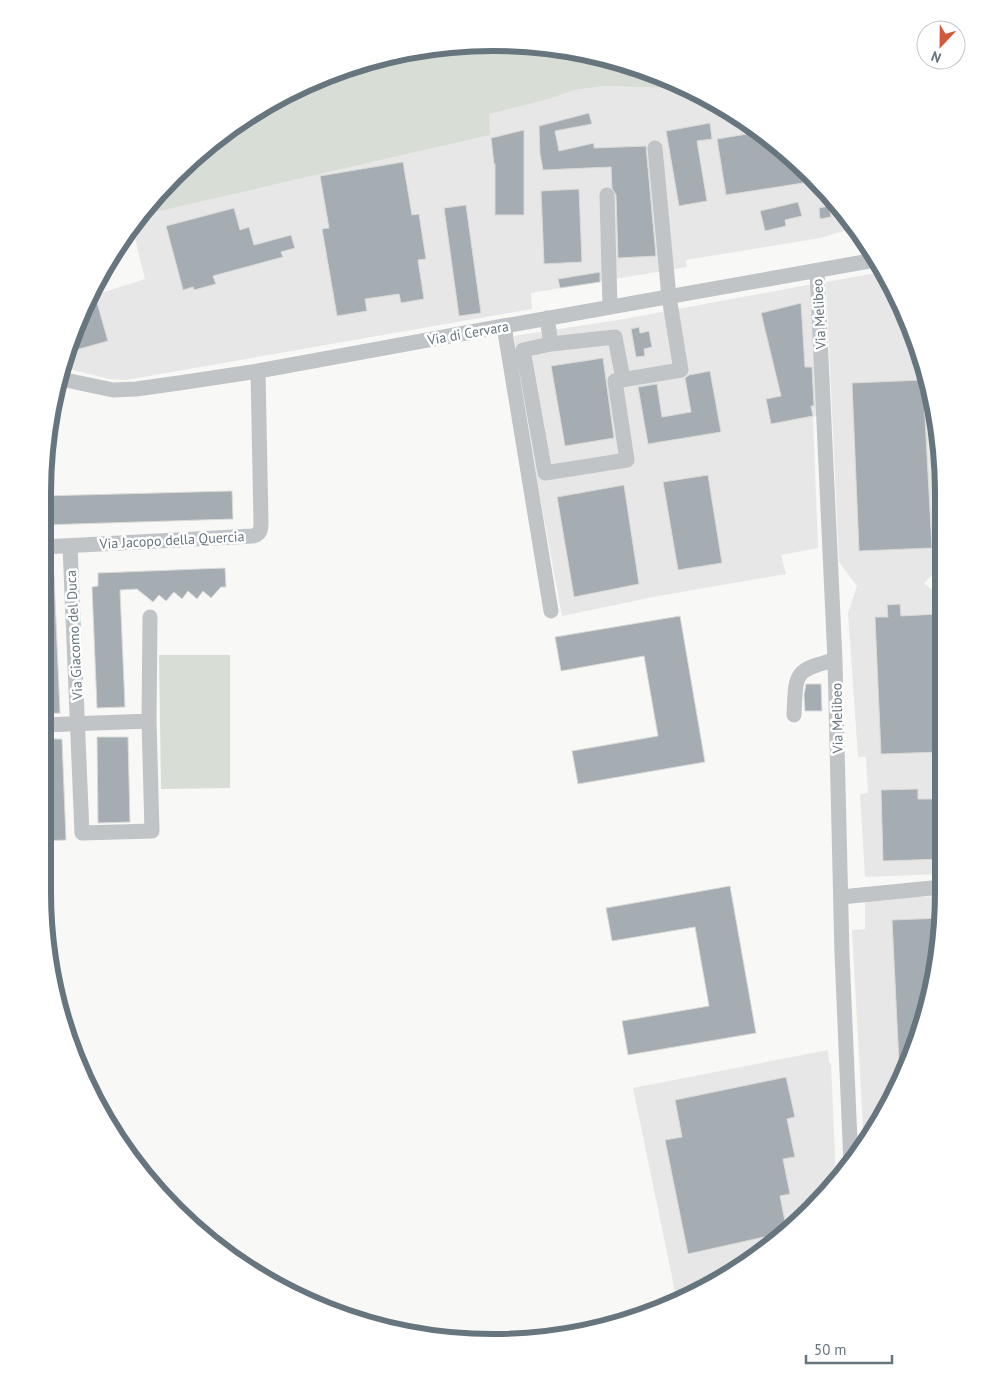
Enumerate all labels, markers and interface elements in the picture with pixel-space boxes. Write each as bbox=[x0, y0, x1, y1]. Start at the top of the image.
north arrow bbox=[916, 20, 966, 70]
text: N bbox=[928, 47, 944, 67]
street label: Via Melibeo bbox=[808, 278, 830, 351]
street label: Via di Cervara bbox=[425, 317, 510, 349]
street label: Via Jacopo della Quercia bbox=[98, 527, 245, 553]
street label: Via Giacomo del Duca bbox=[62, 569, 86, 701]
street label: Via Melibeo bbox=[827, 683, 847, 754]
scale bar bbox=[806, 1332, 892, 1364]
text: 50 m bbox=[814, 1340, 847, 1359]

